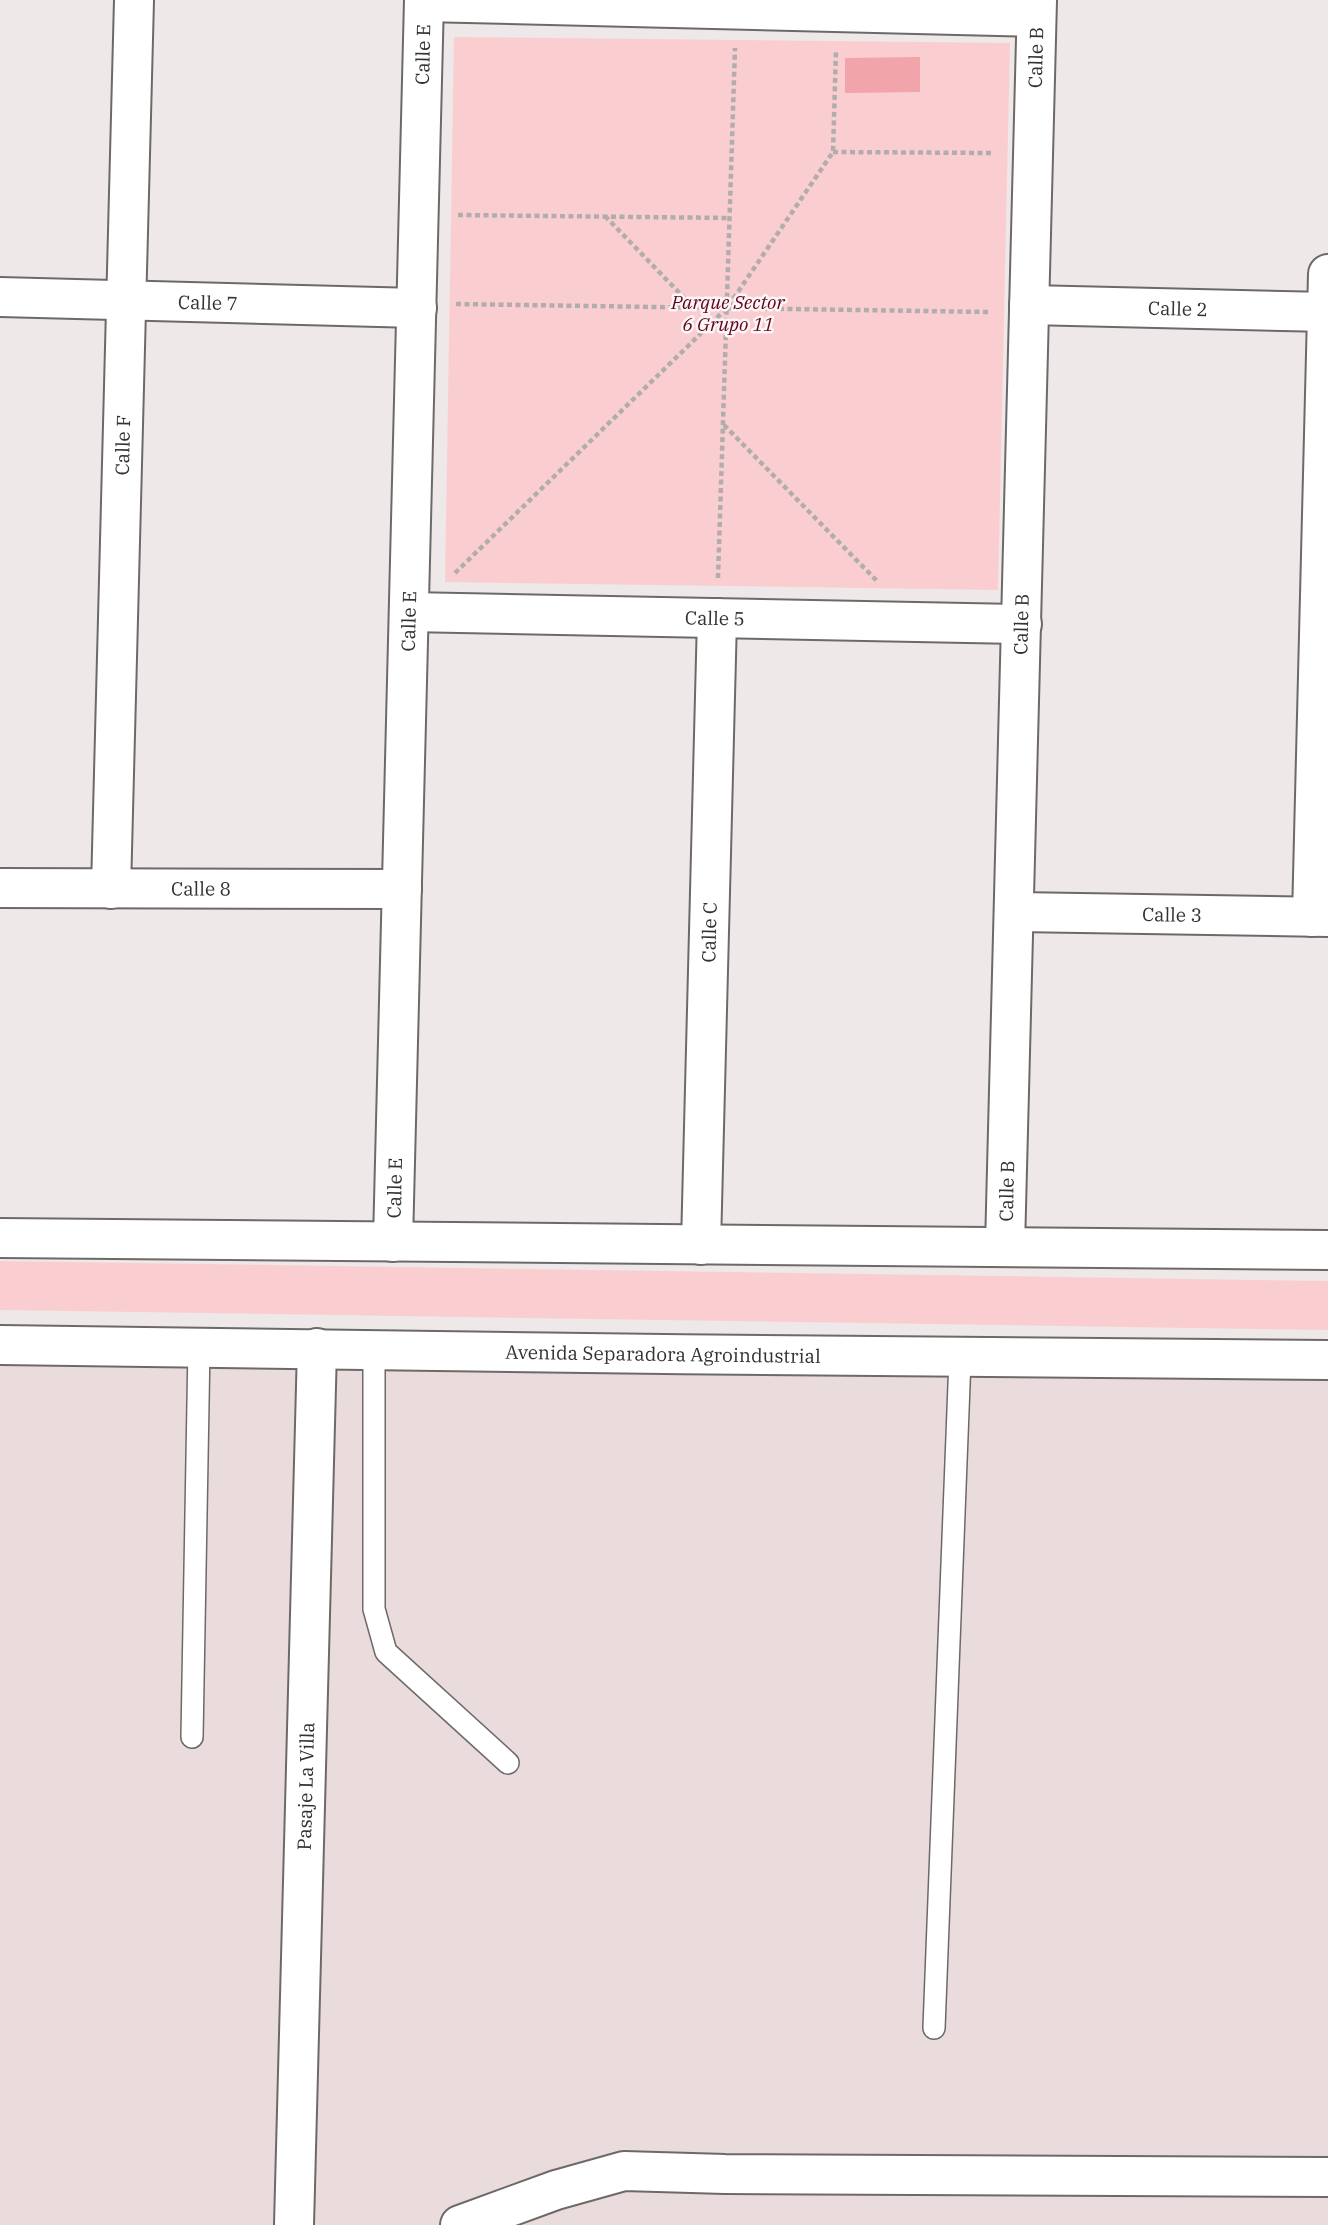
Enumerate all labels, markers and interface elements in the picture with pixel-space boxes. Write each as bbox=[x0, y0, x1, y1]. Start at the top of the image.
street label: Calle E bbox=[410, 24, 435, 85]
street label: Calle B bbox=[1023, 26, 1048, 88]
street label: Calle 7 bbox=[178, 290, 238, 315]
park label: Parque Sector 6 Grupo 11 bbox=[670, 290, 786, 336]
street label: Calle 2 bbox=[1148, 296, 1208, 321]
street label: Calle F bbox=[110, 415, 135, 476]
street label: Calle E bbox=[396, 591, 421, 652]
street label: Calle B bbox=[1008, 593, 1034, 655]
street label: Calle 5 bbox=[685, 605, 745, 631]
street label: Calle 8 bbox=[171, 876, 231, 901]
street label: Calle C bbox=[696, 901, 722, 963]
street label: Calle 3 bbox=[1142, 902, 1202, 927]
street label: Calle E bbox=[382, 1157, 407, 1219]
street label: Calle B bbox=[994, 1160, 1019, 1222]
street label: Avenida Separadora Agroindustrial bbox=[505, 1340, 821, 1368]
street label: Pasaje La Villa bbox=[292, 1722, 319, 1851]

